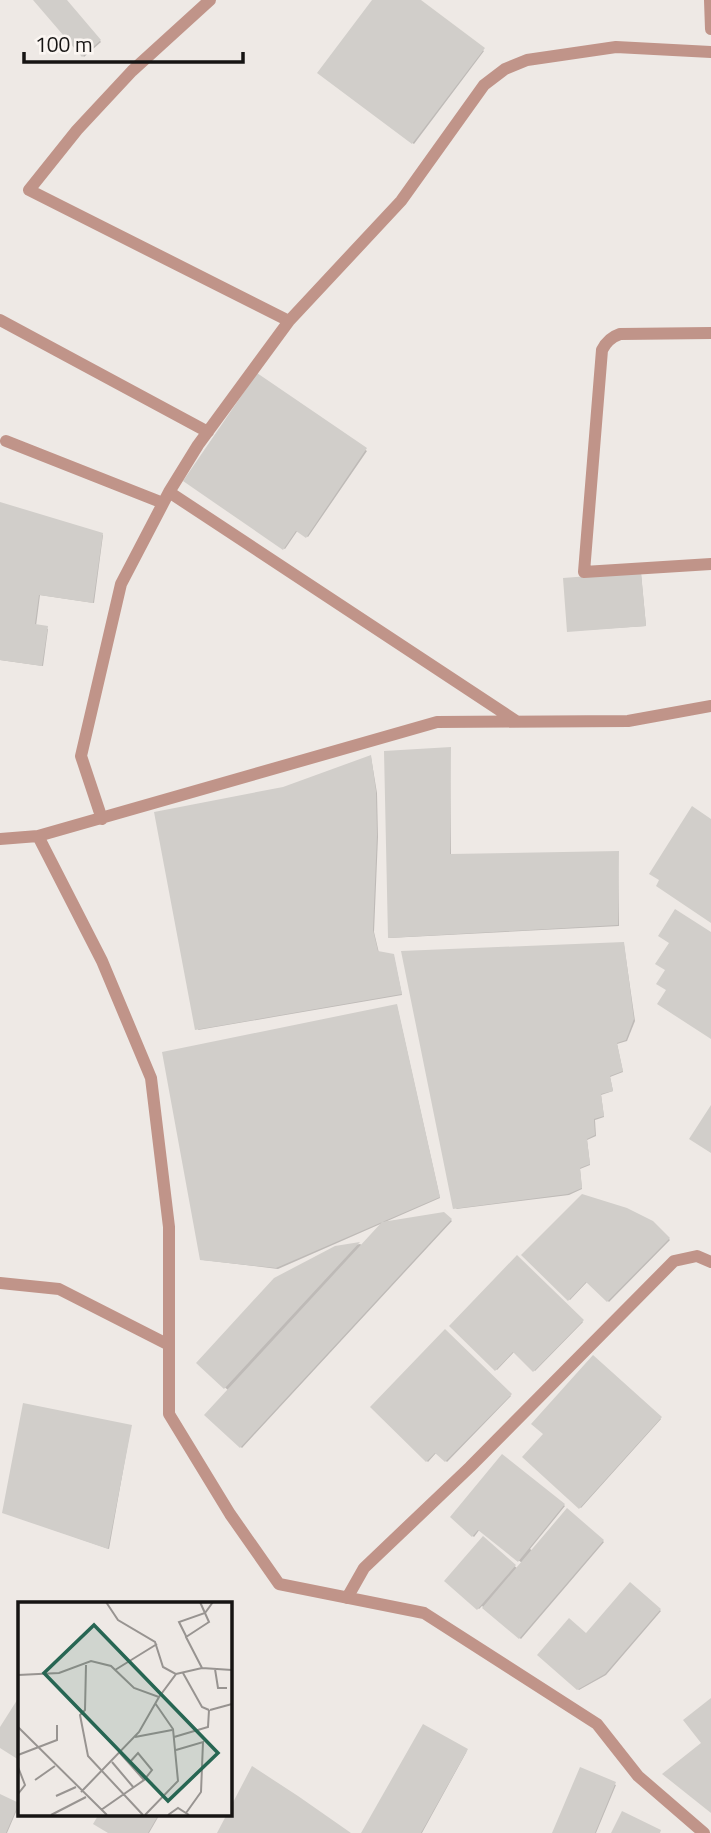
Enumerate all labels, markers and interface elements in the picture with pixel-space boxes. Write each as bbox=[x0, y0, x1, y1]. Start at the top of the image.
scale bar bbox=[24, 21, 243, 65]
text: 100 m bbox=[35, 28, 92, 60]
inset map bbox=[18, 1602, 231, 1815]

